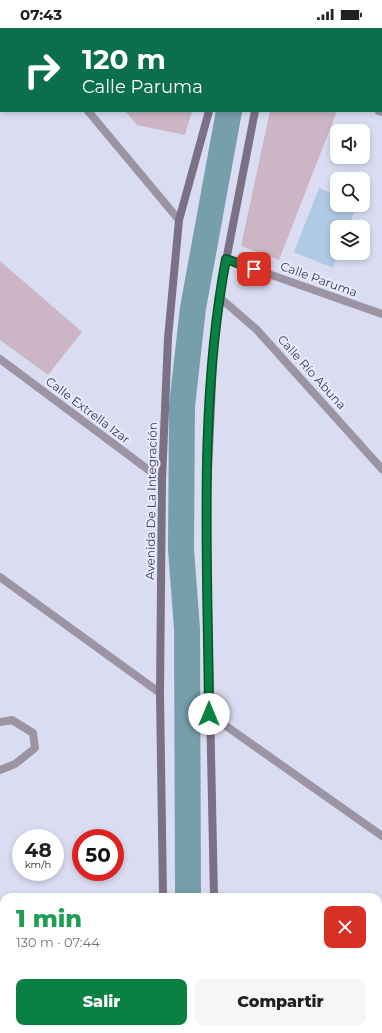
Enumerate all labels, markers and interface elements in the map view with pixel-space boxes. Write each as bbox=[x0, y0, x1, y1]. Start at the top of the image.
text: 07:43 bbox=[20, 5, 62, 24]
text: 120 m bbox=[82, 42, 166, 76]
icon: right bbox=[16, 44, 68, 96]
text: Calle Paruma bbox=[82, 76, 203, 98]
map controls bbox=[330, 124, 370, 260]
button: sound bbox=[330, 124, 370, 164]
button: search bbox=[330, 172, 370, 212]
button: layers bbox=[330, 220, 370, 260]
pin bbox=[237, 252, 271, 286]
icon: arrive bbox=[243, 258, 265, 280]
street label: Calle Paruma bbox=[279, 258, 359, 300]
street label: Calle Río Abuna bbox=[275, 332, 349, 412]
street label: Calle Extrella Izar bbox=[43, 373, 133, 447]
street label: Avenida De La Integración bbox=[142, 422, 160, 580]
position arrow bbox=[188, 693, 230, 735]
speed limit sign: 50 bbox=[72, 829, 124, 881]
text: 48 bbox=[24, 838, 52, 862]
text: km/h bbox=[25, 858, 51, 871]
text: 1 min bbox=[16, 904, 82, 933]
button: close bbox=[324, 906, 366, 948]
text: 130 m · 07:44 bbox=[16, 934, 100, 950]
button: Salir bbox=[16, 979, 187, 1025]
button: Compartir bbox=[195, 979, 366, 1025]

